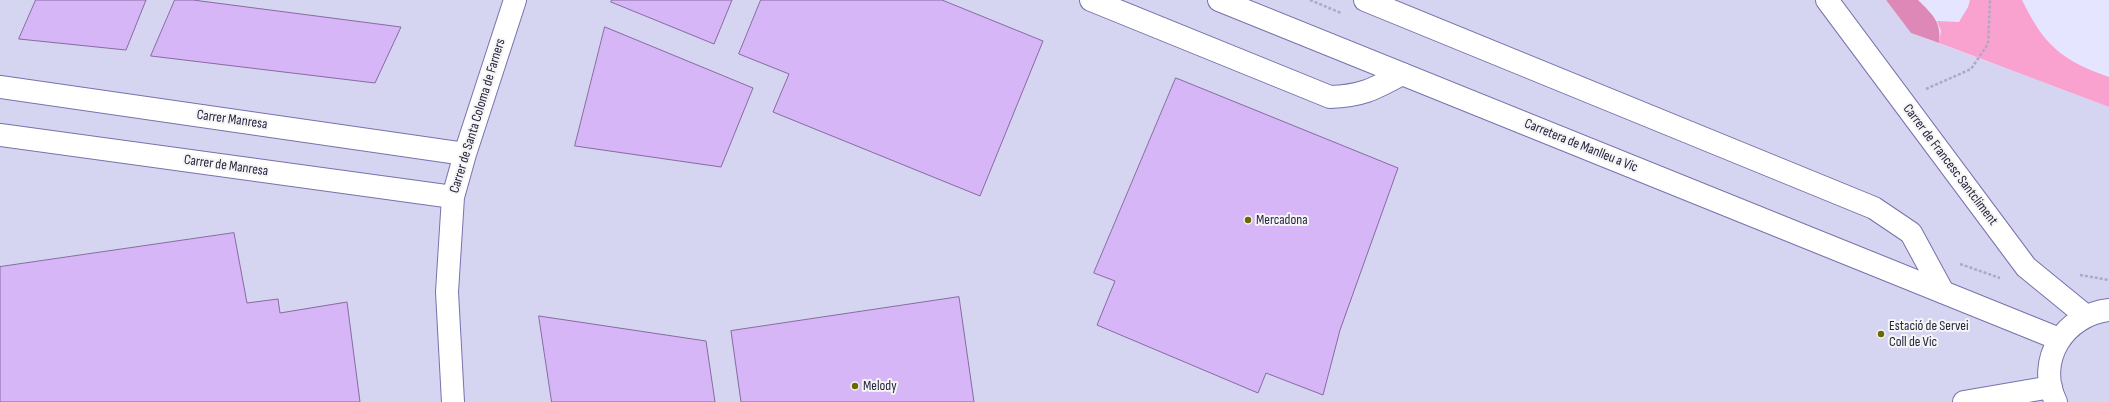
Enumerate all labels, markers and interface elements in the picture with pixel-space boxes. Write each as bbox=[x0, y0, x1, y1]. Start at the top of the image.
street label: Carrer de Santa Coloma de Farners bbox=[446, 37, 510, 195]
street label: Carrer de Francesc Santcliment bbox=[1899, 101, 2001, 229]
street label: Carrer Manresa bbox=[196, 107, 268, 133]
street label: Carretera de Manlleu a Vic bbox=[1522, 116, 1640, 176]
street label: Carrer de Manresa bbox=[183, 152, 269, 180]
place label: Mercadona bbox=[1256, 212, 1308, 228]
marker: Mercadona bbox=[1243, 215, 1253, 225]
place label: Estació de Servei Coll de Vic bbox=[1889, 318, 1969, 350]
marker: Estació de Servei Coll de Vic bbox=[1876, 329, 1886, 339]
place label: Melody bbox=[863, 378, 897, 394]
marker: Melody bbox=[850, 381, 860, 391]

